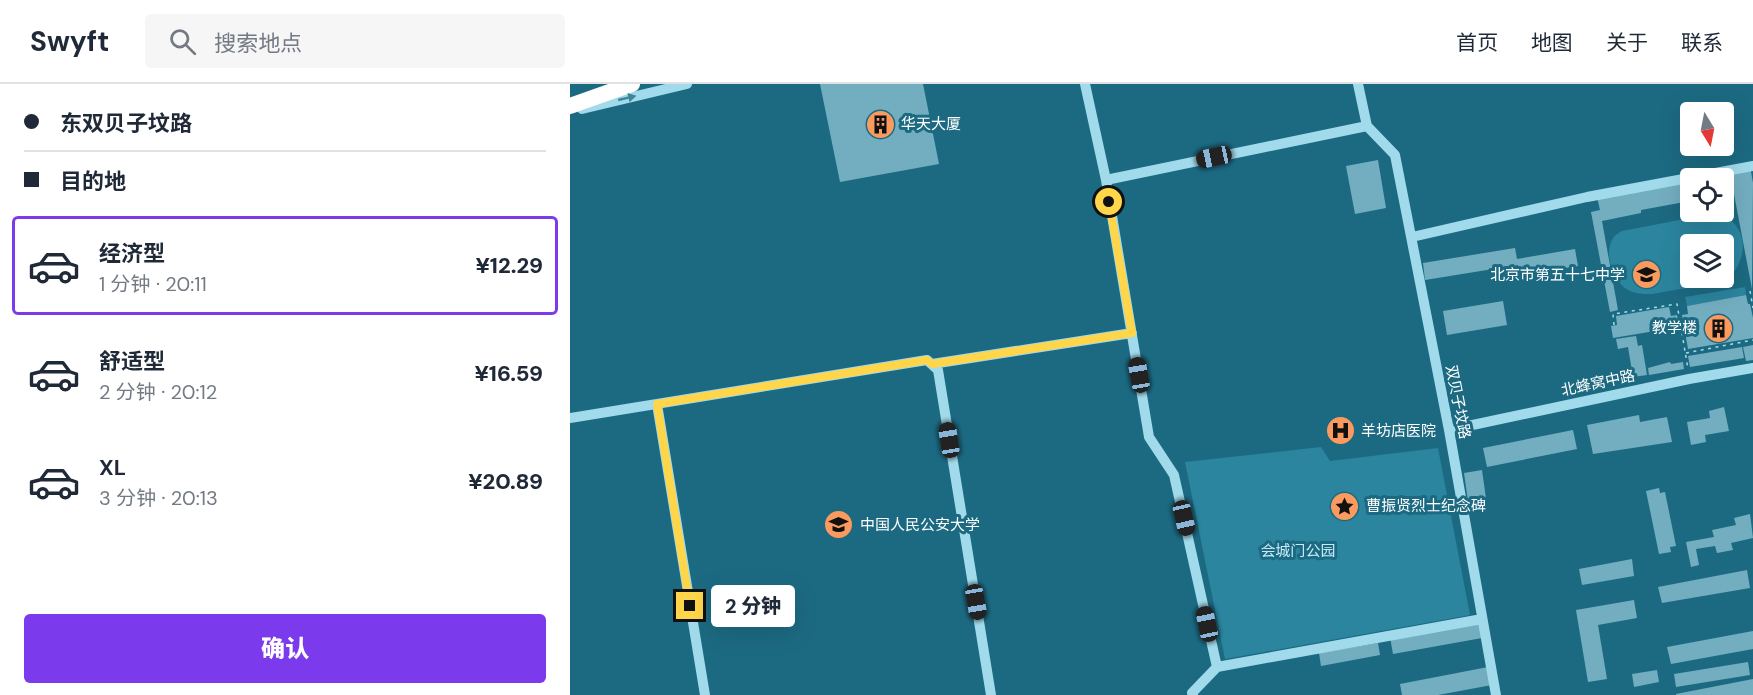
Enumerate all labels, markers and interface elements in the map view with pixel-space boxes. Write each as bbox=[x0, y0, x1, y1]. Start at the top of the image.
search box bbox=[145, 14, 565, 68]
text: Swyft bbox=[30, 23, 109, 60]
icon: search bbox=[166, 25, 199, 58]
text: 搜索地点 bbox=[214, 29, 302, 58]
text: 首页 bbox=[1456, 29, 1498, 57]
text: 地图 bbox=[1531, 29, 1573, 57]
text: 关于 bbox=[1606, 29, 1648, 57]
text: 联系 bbox=[1681, 29, 1723, 57]
one-way arrow bbox=[618, 93, 636, 103]
north arrow bbox=[1680, 102, 1734, 156]
map controls bbox=[1680, 102, 1734, 288]
building icon: 华天大厦 bbox=[864, 108, 896, 140]
text: 东双贝子坟路 bbox=[60, 109, 192, 138]
place label: 华天大厦 bbox=[901, 114, 961, 134]
car bbox=[1195, 144, 1233, 170]
text: 目的地 bbox=[60, 167, 126, 196]
button: locate bbox=[1680, 168, 1734, 222]
route start bbox=[1095, 188, 1122, 215]
button: layers bbox=[1680, 234, 1734, 288]
icon: car bbox=[27, 239, 81, 293]
text: 经济型 bbox=[99, 239, 165, 268]
text: ¥12.29 bbox=[475, 251, 543, 280]
school or university icon: 北京市第五十七中学 bbox=[1630, 259, 1662, 291]
place label: 北京市第五十七中学 bbox=[1490, 265, 1625, 285]
text: 1 分钟 · 20:11 bbox=[99, 271, 207, 297]
building icon: 教学楼 bbox=[1702, 312, 1734, 344]
place label: 教学楼 bbox=[1652, 318, 1697, 338]
icon: car bbox=[27, 347, 81, 401]
text: 舒适型 bbox=[99, 347, 165, 376]
car bbox=[1127, 356, 1151, 394]
text: ¥16.59 bbox=[474, 359, 543, 388]
street label: 双贝子坟路 bbox=[1441, 363, 1475, 441]
street label: 北蜂窝中路 bbox=[1559, 365, 1637, 401]
text: 2 分钟 · 20:12 bbox=[99, 379, 217, 405]
hospital icon: 羊坊店医院 bbox=[1324, 415, 1356, 447]
car bbox=[937, 421, 961, 459]
place label: 羊坊店医院 bbox=[1361, 421, 1436, 441]
text: XL bbox=[99, 453, 126, 482]
icon: car bbox=[27, 455, 81, 509]
text: ¥20.89 bbox=[468, 467, 543, 496]
text: 3 分钟 · 20:13 bbox=[99, 485, 218, 511]
place icon: 曹振贤烈士纪念碑 bbox=[1329, 490, 1361, 522]
place label: 曹振贤烈士纪念碑 bbox=[1366, 496, 1486, 516]
car bbox=[1171, 498, 1197, 538]
school or university icon: 中国人民公安大学 bbox=[823, 509, 855, 541]
place label: 中国人民公安大学 bbox=[860, 515, 980, 535]
park label: 会城门公园 bbox=[1260, 541, 1336, 561]
car bbox=[964, 583, 988, 621]
callout: 2 分钟 bbox=[711, 585, 795, 627]
route end bbox=[676, 592, 703, 619]
text: 2 分钟 bbox=[725, 593, 781, 619]
car bbox=[1194, 605, 1220, 643]
button: 确认 bbox=[24, 614, 546, 683]

